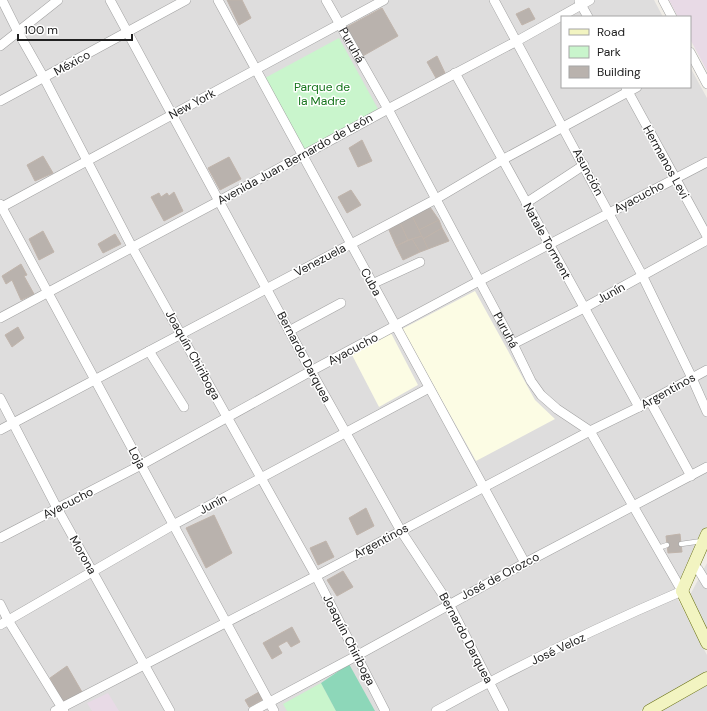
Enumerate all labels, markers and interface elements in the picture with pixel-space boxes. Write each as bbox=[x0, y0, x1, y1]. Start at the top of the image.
scale bar bbox=[18, 16, 132, 42]
legend bbox=[561, 16, 691, 88]
text: 100 m bbox=[24, 22, 58, 38]
street label: Puruhá bbox=[335, 24, 368, 66]
text: Road bbox=[597, 24, 625, 40]
text: Park bbox=[597, 44, 621, 60]
street label: México bbox=[51, 46, 93, 80]
text: Building bbox=[597, 64, 641, 80]
park label: Parque de la Madre bbox=[294, 79, 350, 109]
street label: New York bbox=[166, 85, 218, 123]
street label: Avenida Juan Bernardo de León bbox=[215, 110, 376, 208]
street label: Hermanos Levi bbox=[639, 122, 693, 202]
street label: Asunción bbox=[569, 146, 607, 199]
street label: Ayacucho bbox=[611, 177, 667, 217]
street label: Natale Torment bbox=[519, 200, 575, 282]
street label: Venezuela bbox=[291, 240, 349, 280]
street label: Cuba bbox=[357, 265, 385, 299]
street label: Junín bbox=[594, 279, 628, 307]
street label: Joaquín Chiriboga bbox=[162, 307, 224, 403]
street label: Bernardo Darquea bbox=[273, 309, 335, 405]
street label: Puruhá bbox=[490, 309, 522, 351]
street label: Ayacucho bbox=[325, 329, 381, 369]
street label: Argentinos bbox=[638, 369, 698, 413]
street label: Loja bbox=[125, 444, 149, 472]
street label: Ayacucho bbox=[40, 483, 96, 523]
street label: Junín bbox=[196, 490, 230, 518]
street label: Argentinos bbox=[351, 520, 411, 562]
street label: Morona bbox=[66, 533, 100, 577]
street label: José de Orozco bbox=[458, 549, 542, 603]
street label: Bernardo Darquea bbox=[435, 590, 497, 686]
street label: Joaquín Chiriboga bbox=[319, 592, 379, 688]
street label: José Veloz bbox=[528, 629, 588, 669]

